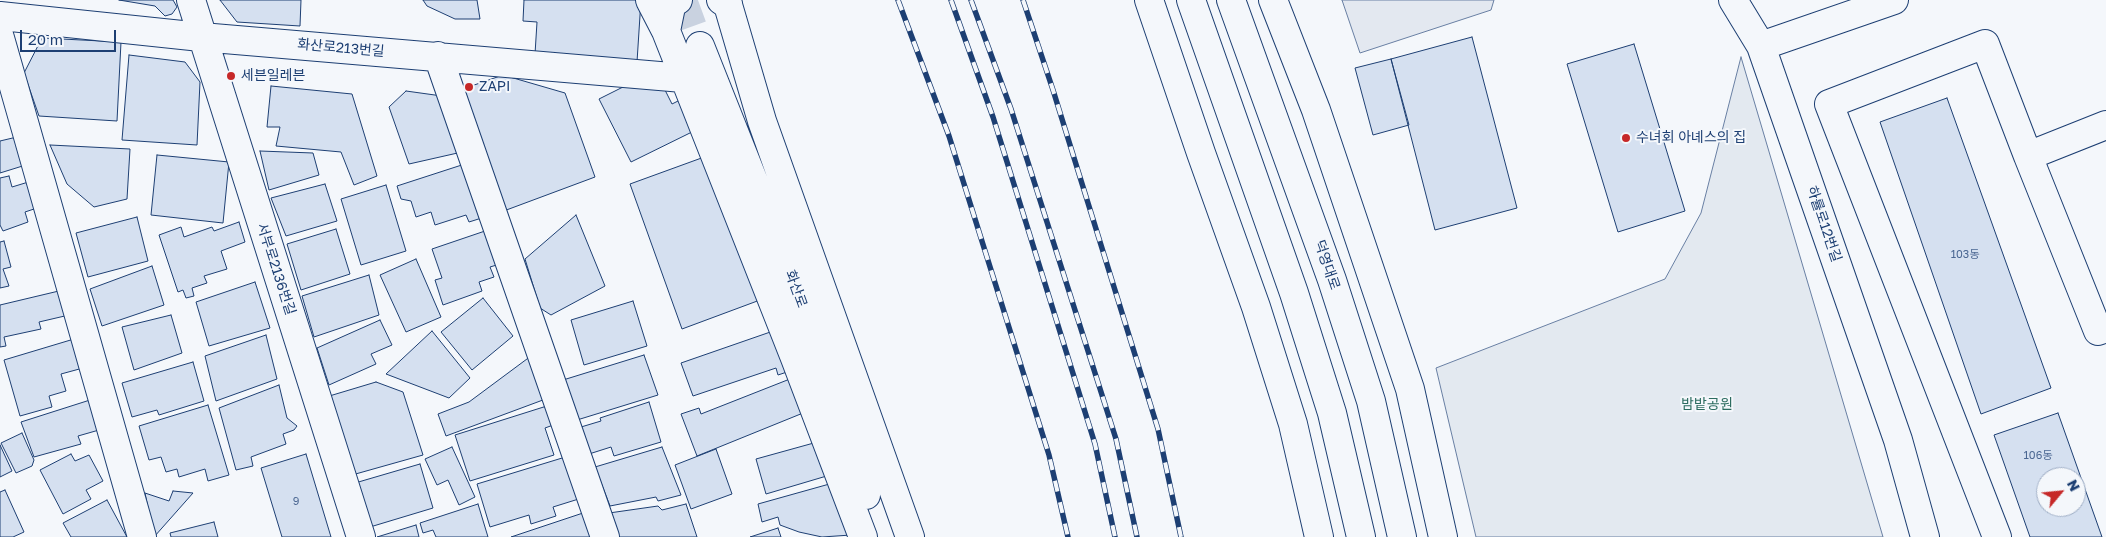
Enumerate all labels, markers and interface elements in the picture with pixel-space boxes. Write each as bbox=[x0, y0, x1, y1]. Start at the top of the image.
scale bar bbox=[22, 20, 119, 52]
text: 20 m bbox=[28, 30, 63, 48]
street label: 화산로213번길 bbox=[297, 36, 385, 60]
place label: 세븐일레븐 bbox=[241, 68, 305, 84]
marker: 세븐일레븐 bbox=[225, 70, 237, 82]
place label: ZAPI bbox=[479, 79, 510, 95]
marker: ZAPI bbox=[463, 81, 475, 93]
place label: 수녀회 아녜스의 집 bbox=[1636, 130, 1746, 146]
marker: 수녀회 아녜스의 집 bbox=[1620, 132, 1632, 144]
street label: 하률로12번길 bbox=[1803, 184, 1845, 264]
street label: 서부로2136번길 bbox=[253, 221, 299, 317]
street label: 덕영대로 bbox=[1311, 238, 1343, 292]
house number: 103동 bbox=[1951, 248, 1979, 262]
street label: 화산로 bbox=[781, 268, 811, 310]
park label: 밤밭공원 bbox=[1681, 397, 1733, 413]
house number: 106동 bbox=[2024, 449, 2052, 463]
north arrow bbox=[2036, 467, 2086, 517]
text: N bbox=[2064, 476, 2084, 494]
house number: 9 bbox=[293, 495, 299, 509]

